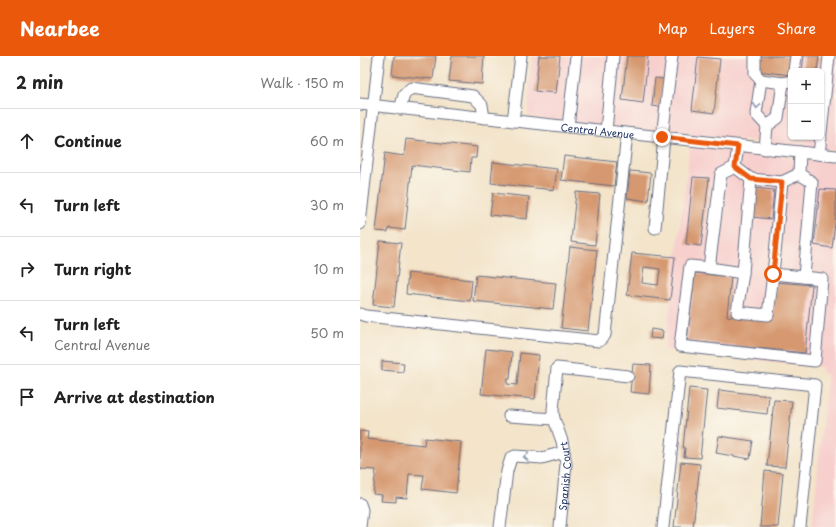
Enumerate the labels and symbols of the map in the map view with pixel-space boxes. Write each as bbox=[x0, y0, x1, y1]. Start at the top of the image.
one-way arrow bbox=[753, 103, 762, 109]
street label: Central Avenue bbox=[560, 118, 635, 141]
route end bbox=[653, 128, 671, 146]
route start bbox=[764, 265, 782, 283]
street label: Spanish Court bbox=[554, 441, 574, 511]
one-way arrow bbox=[523, 453, 529, 462]

